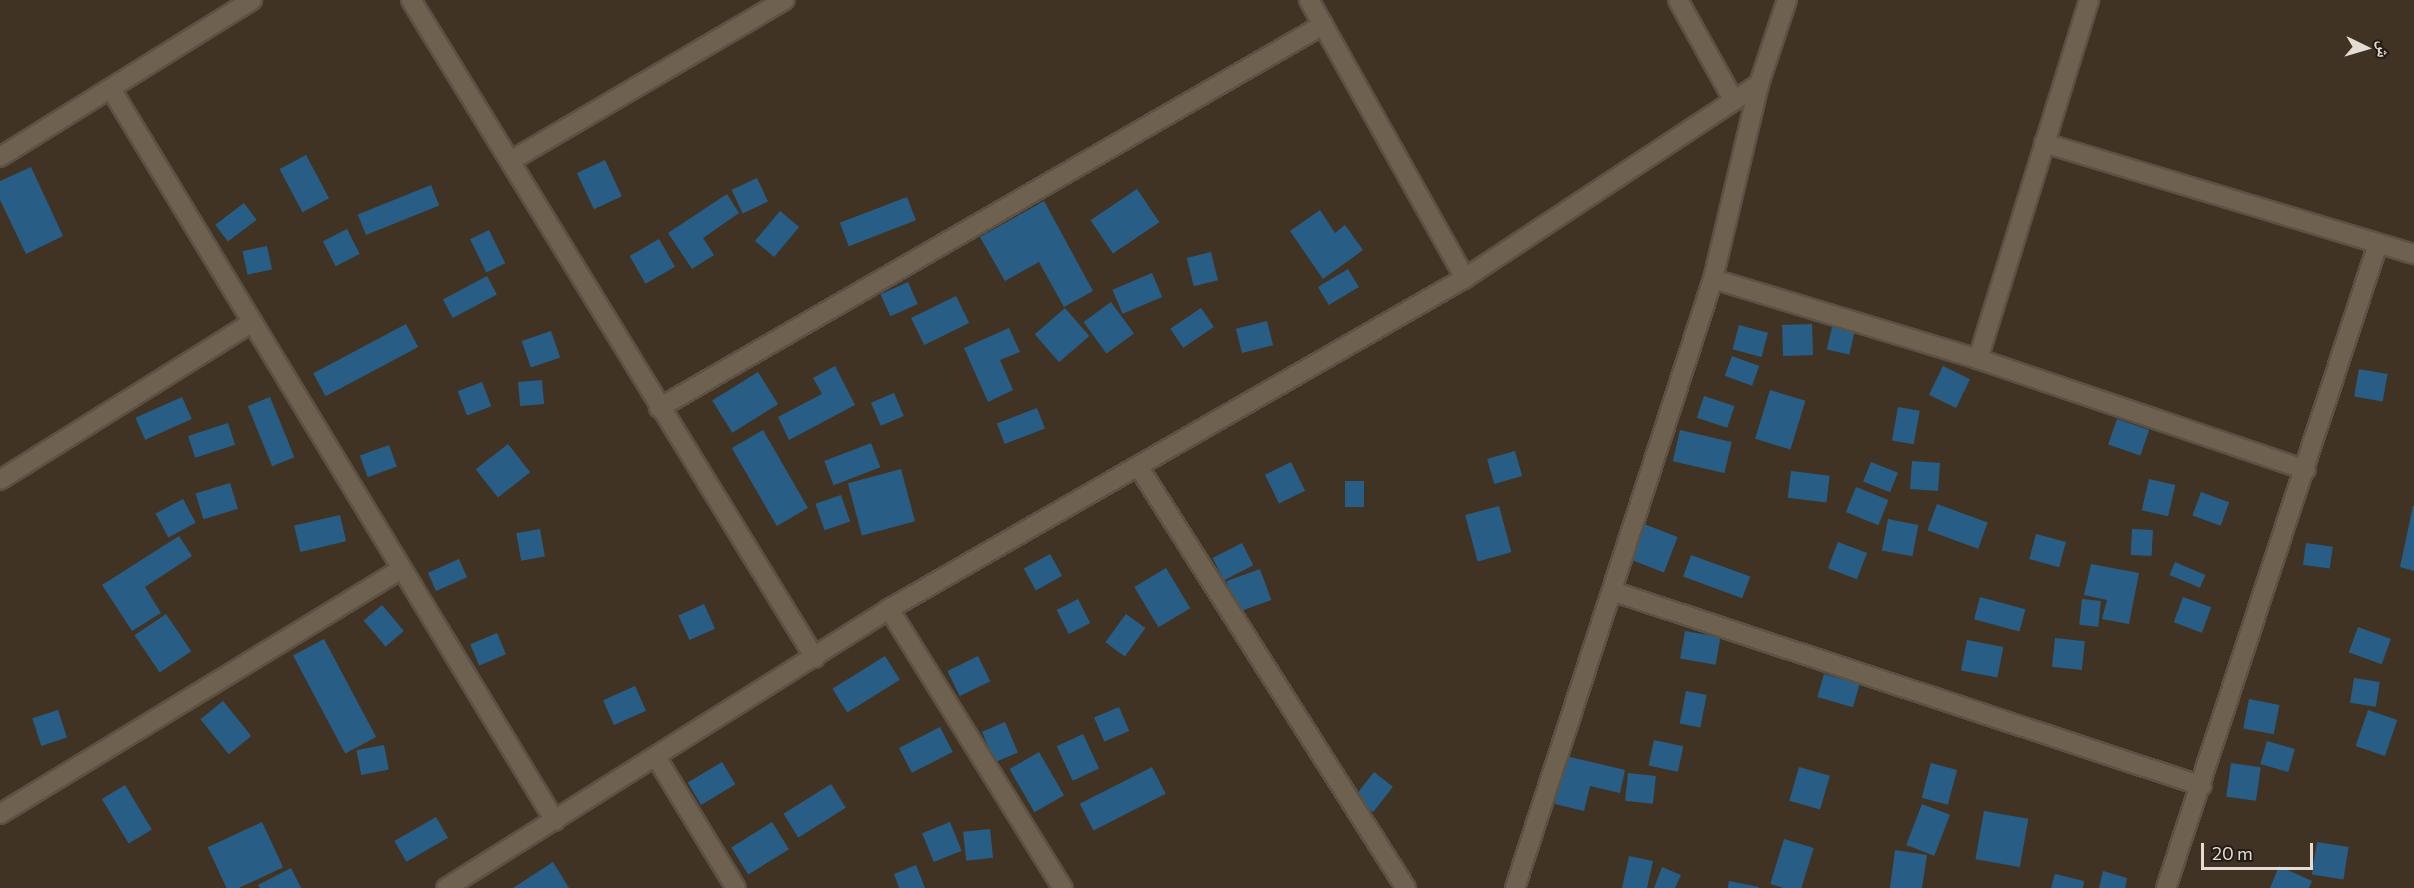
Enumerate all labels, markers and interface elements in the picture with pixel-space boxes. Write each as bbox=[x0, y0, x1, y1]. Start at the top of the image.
north arrow bbox=[2336, 18, 2396, 78]
text: ش bbox=[2374, 40, 2395, 59]
scale bar bbox=[2204, 831, 2316, 869]
text: 20 m bbox=[2212, 842, 2253, 864]

